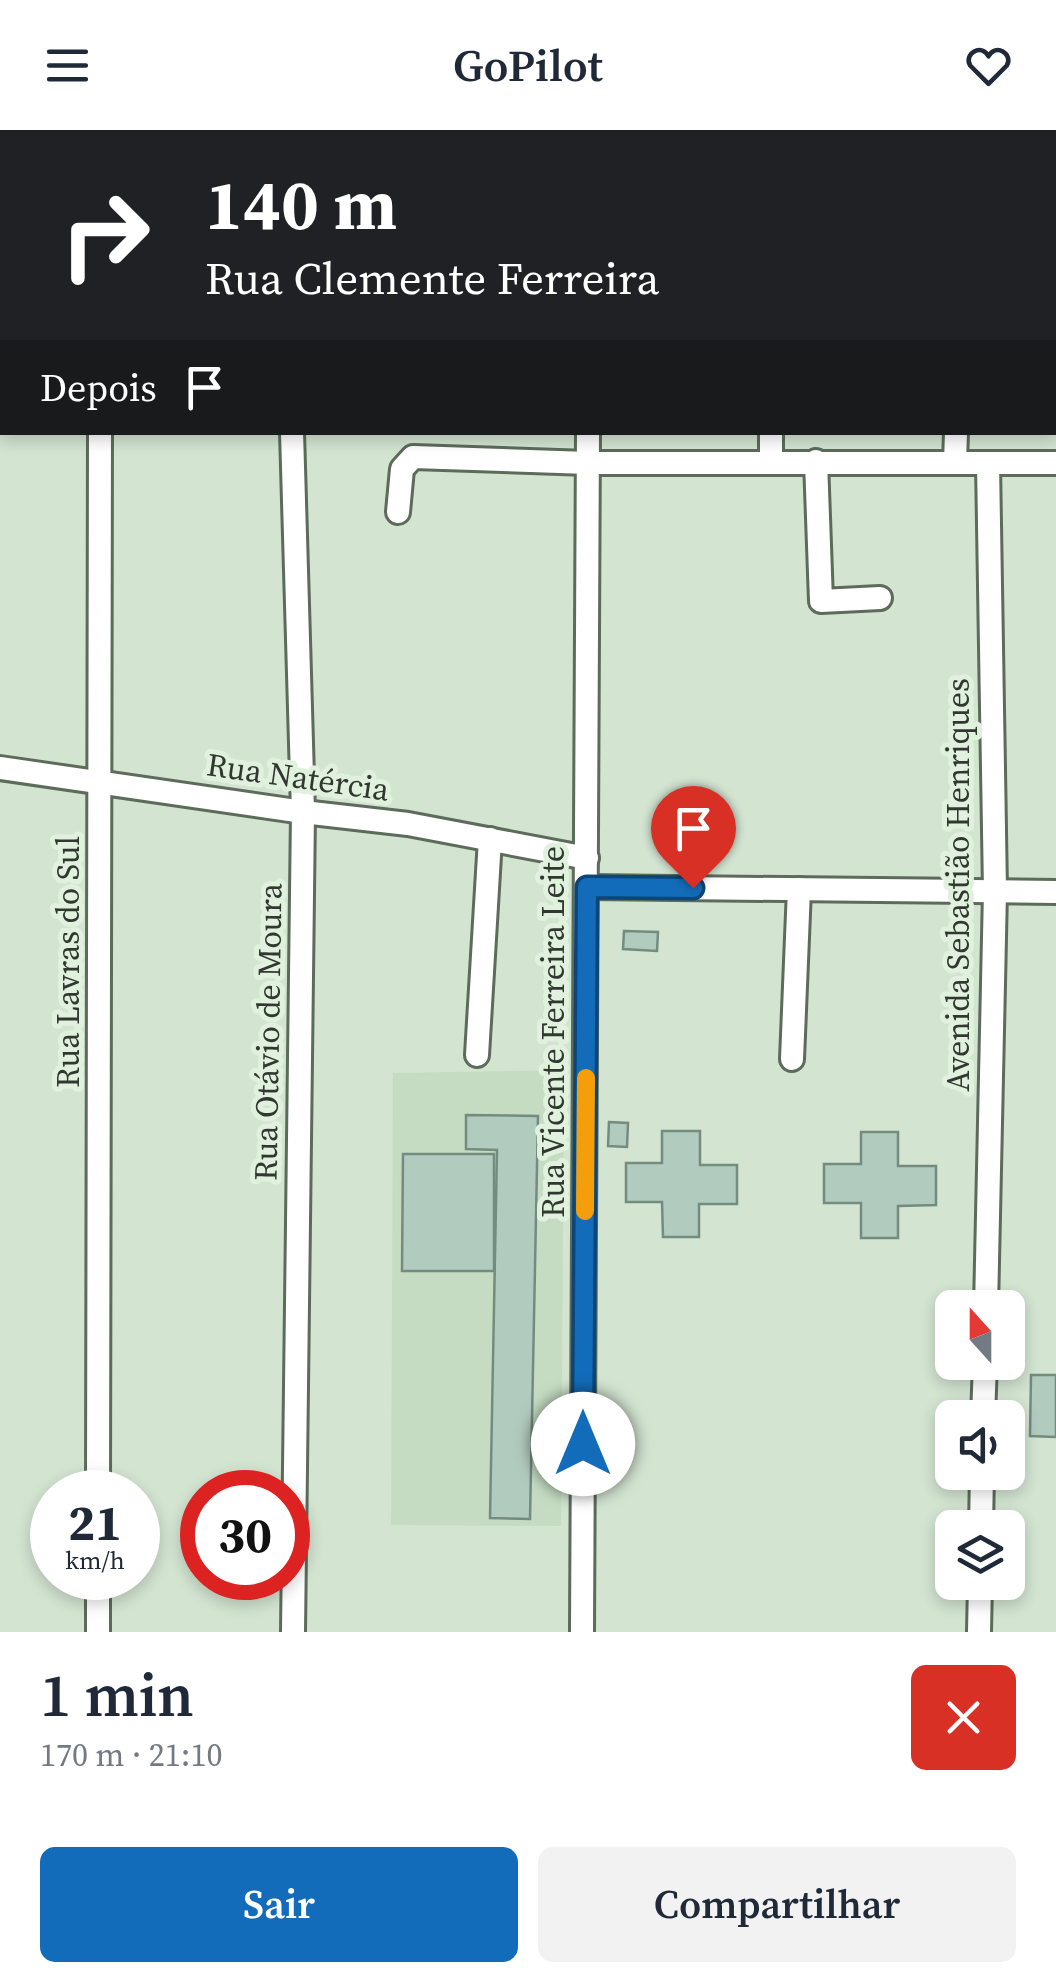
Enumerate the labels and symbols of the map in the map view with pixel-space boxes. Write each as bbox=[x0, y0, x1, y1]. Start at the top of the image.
street label: Avenida Sebastião Henriques bbox=[936, 678, 980, 1092]
street label: Rua Natércia bbox=[204, 742, 393, 812]
pin bbox=[651, 786, 736, 889]
street label: Rua Lavras do Sul bbox=[46, 836, 90, 1088]
street label: Rua Vicente Ferreira Leite bbox=[531, 846, 575, 1218]
street label: Rua Otávio de Moura bbox=[243, 882, 293, 1181]
north arrow bbox=[935, 1290, 1025, 1380]
position arrow bbox=[531, 1392, 635, 1496]
speed limit sign: 30 bbox=[180, 1470, 310, 1600]

